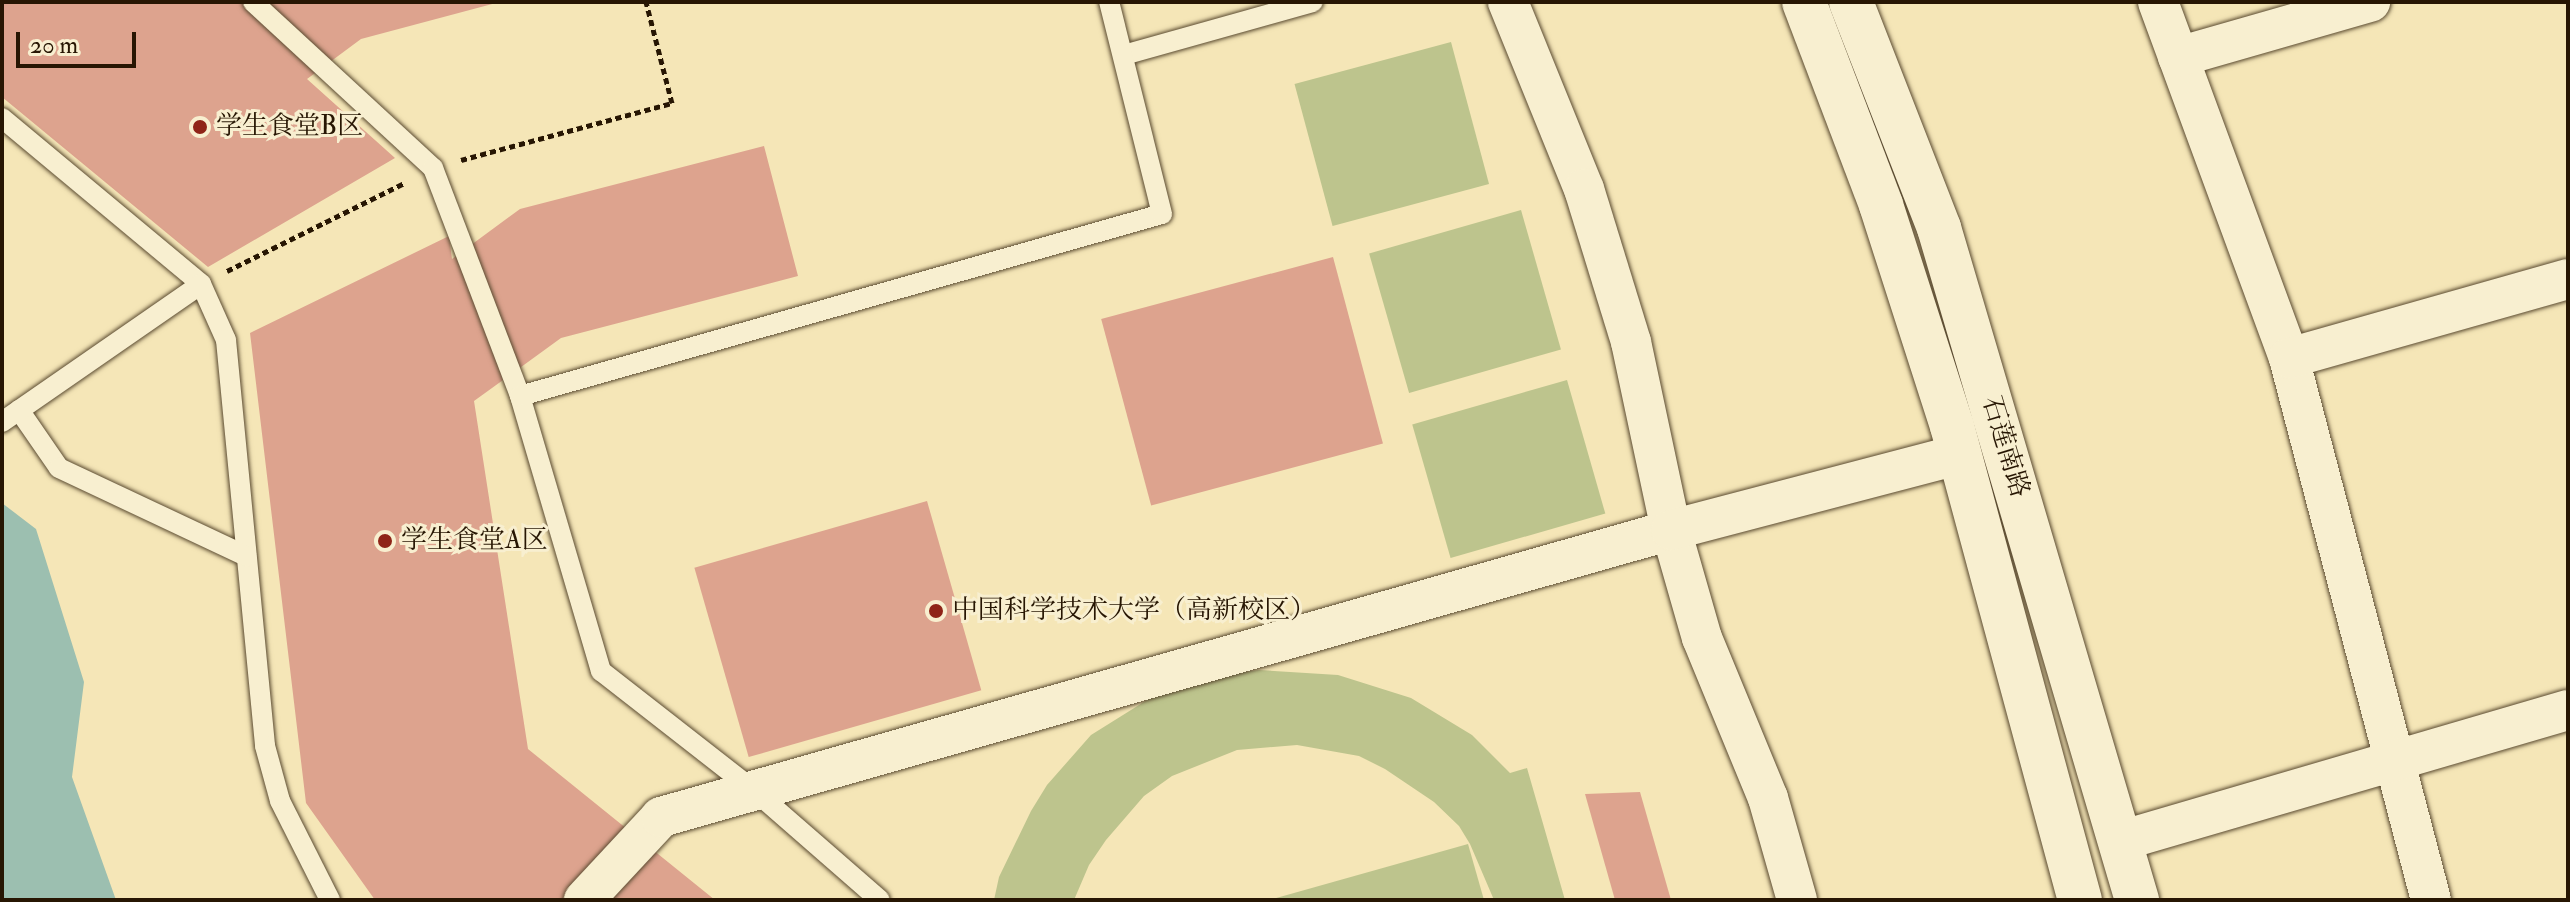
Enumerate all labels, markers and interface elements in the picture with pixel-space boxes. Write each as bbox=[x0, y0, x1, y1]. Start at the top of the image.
scale bar bbox=[20, 16, 140, 66]
text: 20 m bbox=[30, 30, 78, 61]
place label: 学生食堂B区 bbox=[216, 111, 363, 143]
marker: 学生食堂B区 bbox=[191, 118, 209, 136]
street label: 石莲南路 bbox=[1975, 393, 2035, 501]
place label: 学生食堂A区 bbox=[401, 525, 548, 557]
marker: 学生食堂A区 bbox=[376, 532, 394, 550]
place label: 中国科学技术大学（高新校区） bbox=[952, 595, 1316, 627]
marker: 中国科学技术大学（高新校区） bbox=[927, 602, 945, 620]

